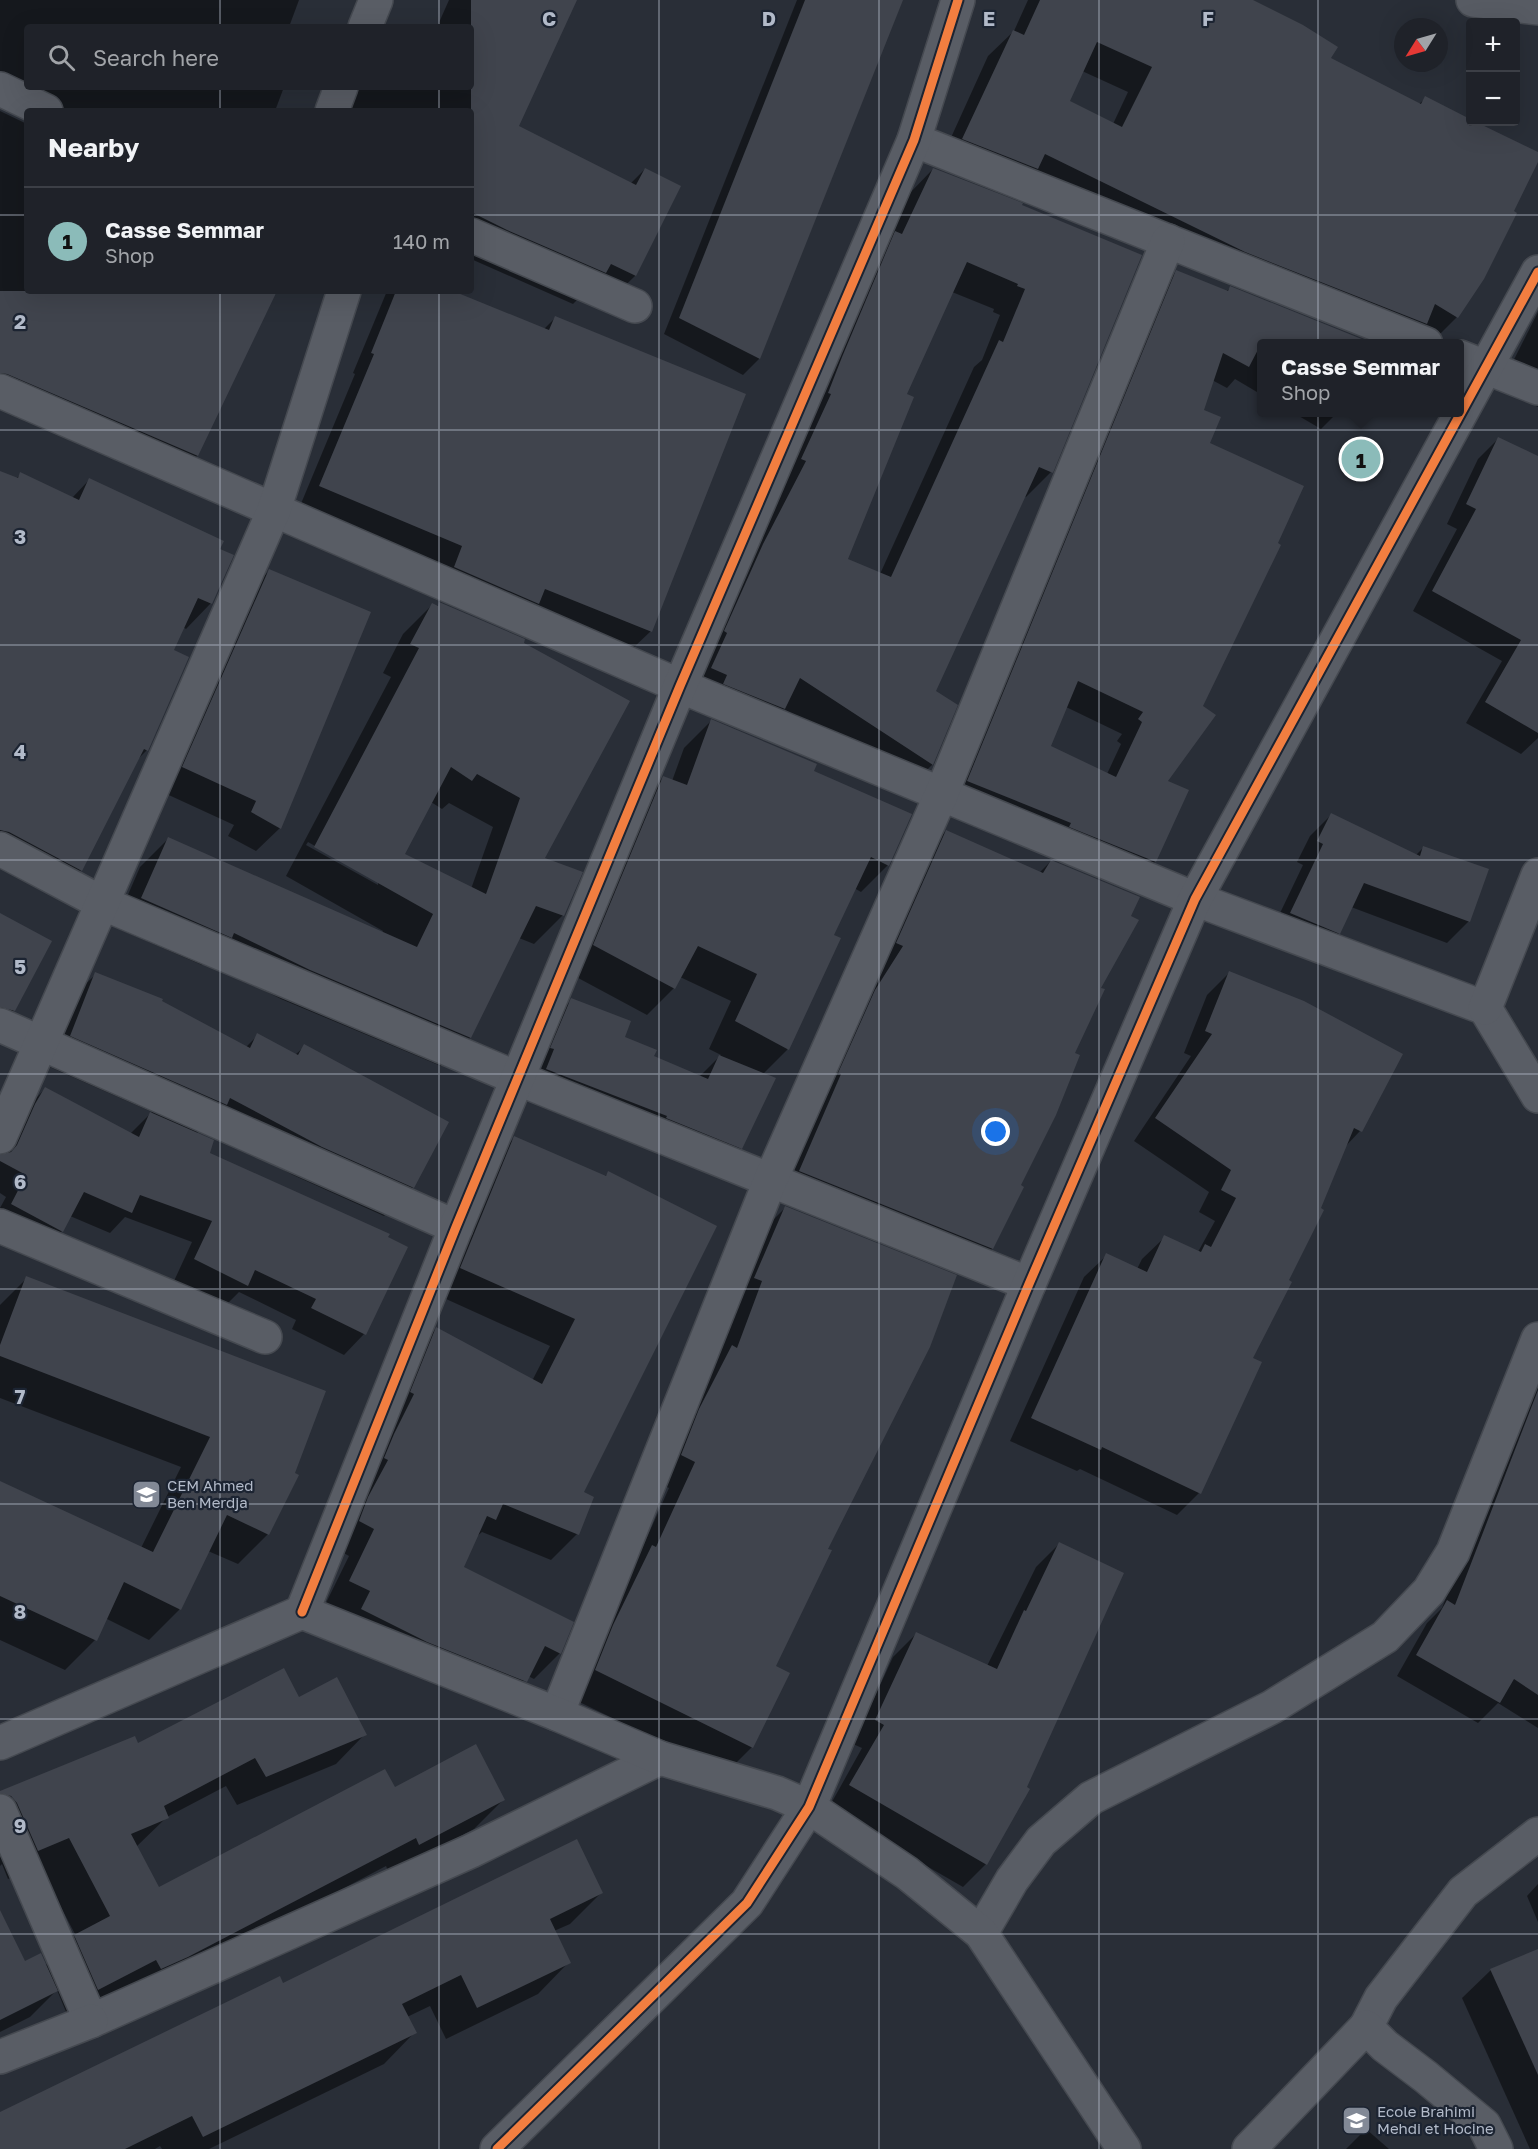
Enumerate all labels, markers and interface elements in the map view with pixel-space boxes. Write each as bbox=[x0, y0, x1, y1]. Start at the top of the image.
text: C bbox=[542, 6, 556, 30]
text: D bbox=[762, 6, 776, 30]
text: E bbox=[983, 6, 995, 30]
text: F bbox=[1202, 6, 1214, 30]
north arrow bbox=[1394, 18, 1448, 72]
map controls bbox=[1466, 18, 1520, 126]
button: + bbox=[1466, 18, 1520, 72]
search box bbox=[24, 24, 474, 90]
icon: search bbox=[45, 41, 78, 74]
text: Search here bbox=[93, 44, 219, 71]
button: − bbox=[1466, 72, 1520, 126]
text: Nearby bbox=[48, 132, 139, 163]
text: Casse Semmar bbox=[105, 216, 264, 243]
text: 1 bbox=[62, 229, 73, 253]
text: 140 m bbox=[393, 229, 450, 253]
text: Shop bbox=[105, 243, 154, 267]
text: 2 bbox=[14, 309, 26, 333]
popup bbox=[1257, 339, 1464, 417]
text: Casse Semmar bbox=[1281, 353, 1440, 380]
text: Shop bbox=[1281, 380, 1330, 404]
pin: 1 bbox=[1342, 436, 1380, 482]
text: 3 bbox=[14, 524, 26, 548]
text: 4 bbox=[14, 739, 26, 763]
text: 5 bbox=[14, 954, 26, 978]
your location bbox=[981, 1117, 1010, 1146]
text: 6 bbox=[14, 1169, 26, 1193]
text: 7 bbox=[15, 1384, 26, 1408]
place label: CEM Ahmed Ben Merdja bbox=[167, 1476, 253, 1511]
school or university icon: CEM Ahmed Ben Merdja bbox=[130, 1478, 162, 1510]
text: 8 bbox=[14, 1599, 26, 1623]
text: 9 bbox=[14, 1813, 26, 1837]
place label: Ecole Brahimi Mehdi et Hocine bbox=[1377, 2102, 1494, 2137]
school or university icon: Ecole Brahimi Mehdi et Hocine bbox=[1340, 2104, 1372, 2136]

